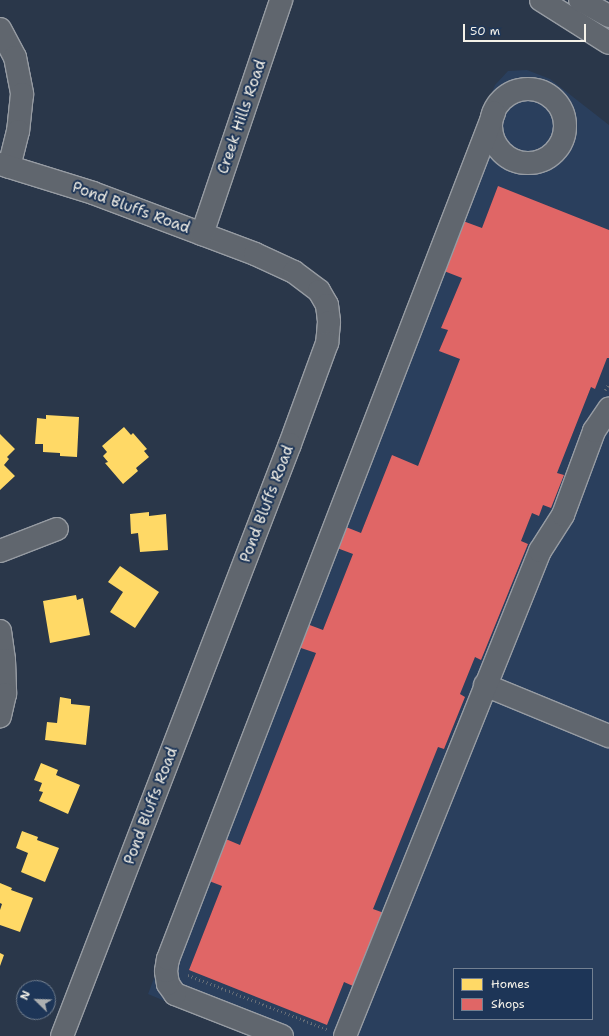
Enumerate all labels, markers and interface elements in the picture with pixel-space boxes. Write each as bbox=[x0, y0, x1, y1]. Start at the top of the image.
scale bar bbox=[465, 16, 588, 42]
text: 50 m bbox=[470, 23, 500, 39]
street label: Creek Hills Road bbox=[214, 58, 270, 176]
street label: Pond Bluffs Road bbox=[70, 178, 192, 238]
street label: Pond Bluffs Road bbox=[236, 443, 298, 565]
street label: Pond Bluffs Road bbox=[120, 745, 182, 867]
legend bbox=[453, 968, 593, 1020]
text: Homes bbox=[491, 976, 530, 992]
north arrow bbox=[16, 980, 56, 1020]
text: N bbox=[17, 989, 34, 1002]
text: Shops bbox=[491, 996, 525, 1012]

